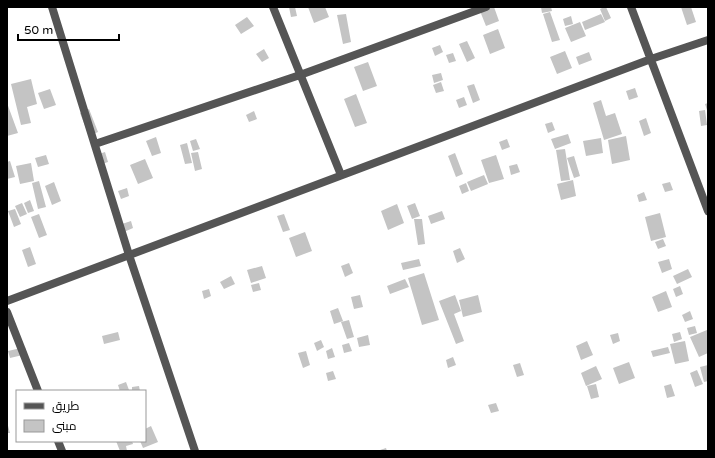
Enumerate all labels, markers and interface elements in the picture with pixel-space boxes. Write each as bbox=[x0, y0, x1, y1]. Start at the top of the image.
scale bar bbox=[18, 16, 119, 42]
text: 50 m bbox=[24, 23, 53, 37]
legend bbox=[16, 390, 146, 442]
text: طريق bbox=[52, 399, 80, 413]
text: مبنى bbox=[52, 419, 77, 433]

